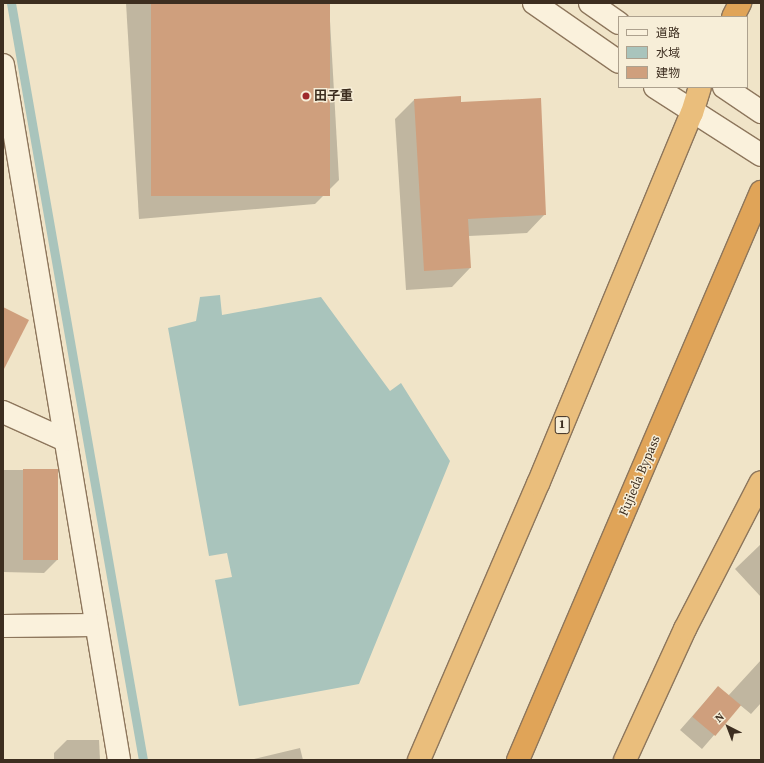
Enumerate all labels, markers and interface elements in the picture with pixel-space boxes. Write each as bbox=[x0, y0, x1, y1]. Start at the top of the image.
legend bbox=[618, 16, 748, 88]
text: 道路 bbox=[656, 25, 680, 41]
text: 水域 bbox=[656, 45, 680, 61]
text: 建物 bbox=[656, 65, 680, 81]
place label: 田子重 bbox=[314, 88, 353, 104]
marker: 田子重 bbox=[301, 91, 311, 101]
road number: 1 bbox=[554, 415, 570, 435]
street label: Fujieda Bypass bbox=[616, 433, 664, 519]
north arrow bbox=[708, 707, 748, 747]
text: N bbox=[712, 709, 728, 726]

